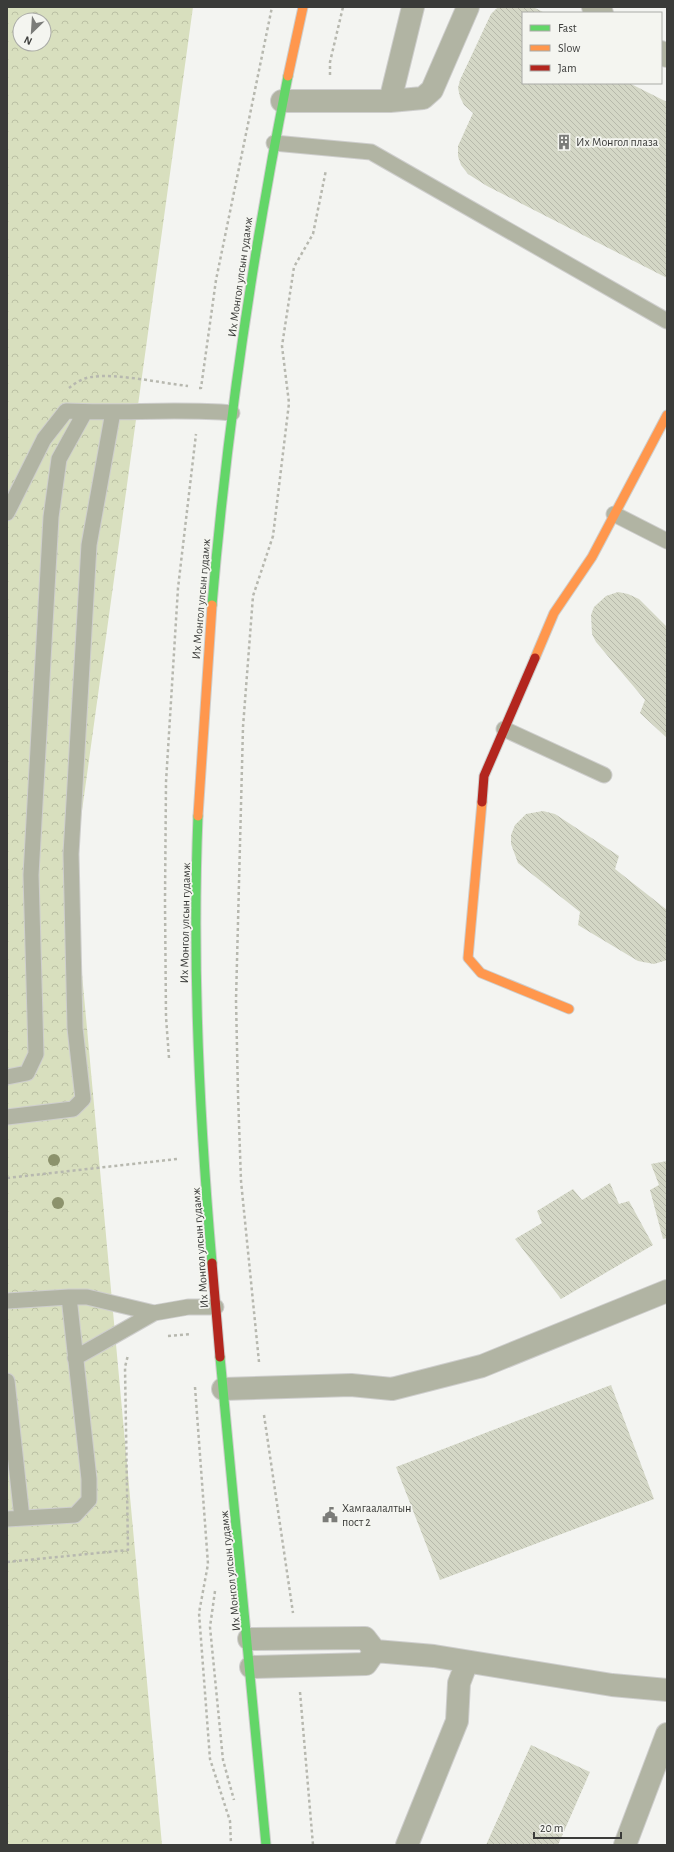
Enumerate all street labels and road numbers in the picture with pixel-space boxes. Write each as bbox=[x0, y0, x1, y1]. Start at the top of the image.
street label: Их Монгол улсын гудамж bbox=[226, 216, 255, 338]
street label: Их Монгол улсын гудамж bbox=[190, 538, 213, 660]
street label: Их Монгол улсын гудамж bbox=[178, 862, 193, 984]
street label: Их Монгол улсын гудамж bbox=[190, 1187, 211, 1309]
street label: Их Монгол улсын гудамж bbox=[218, 1510, 243, 1632]

